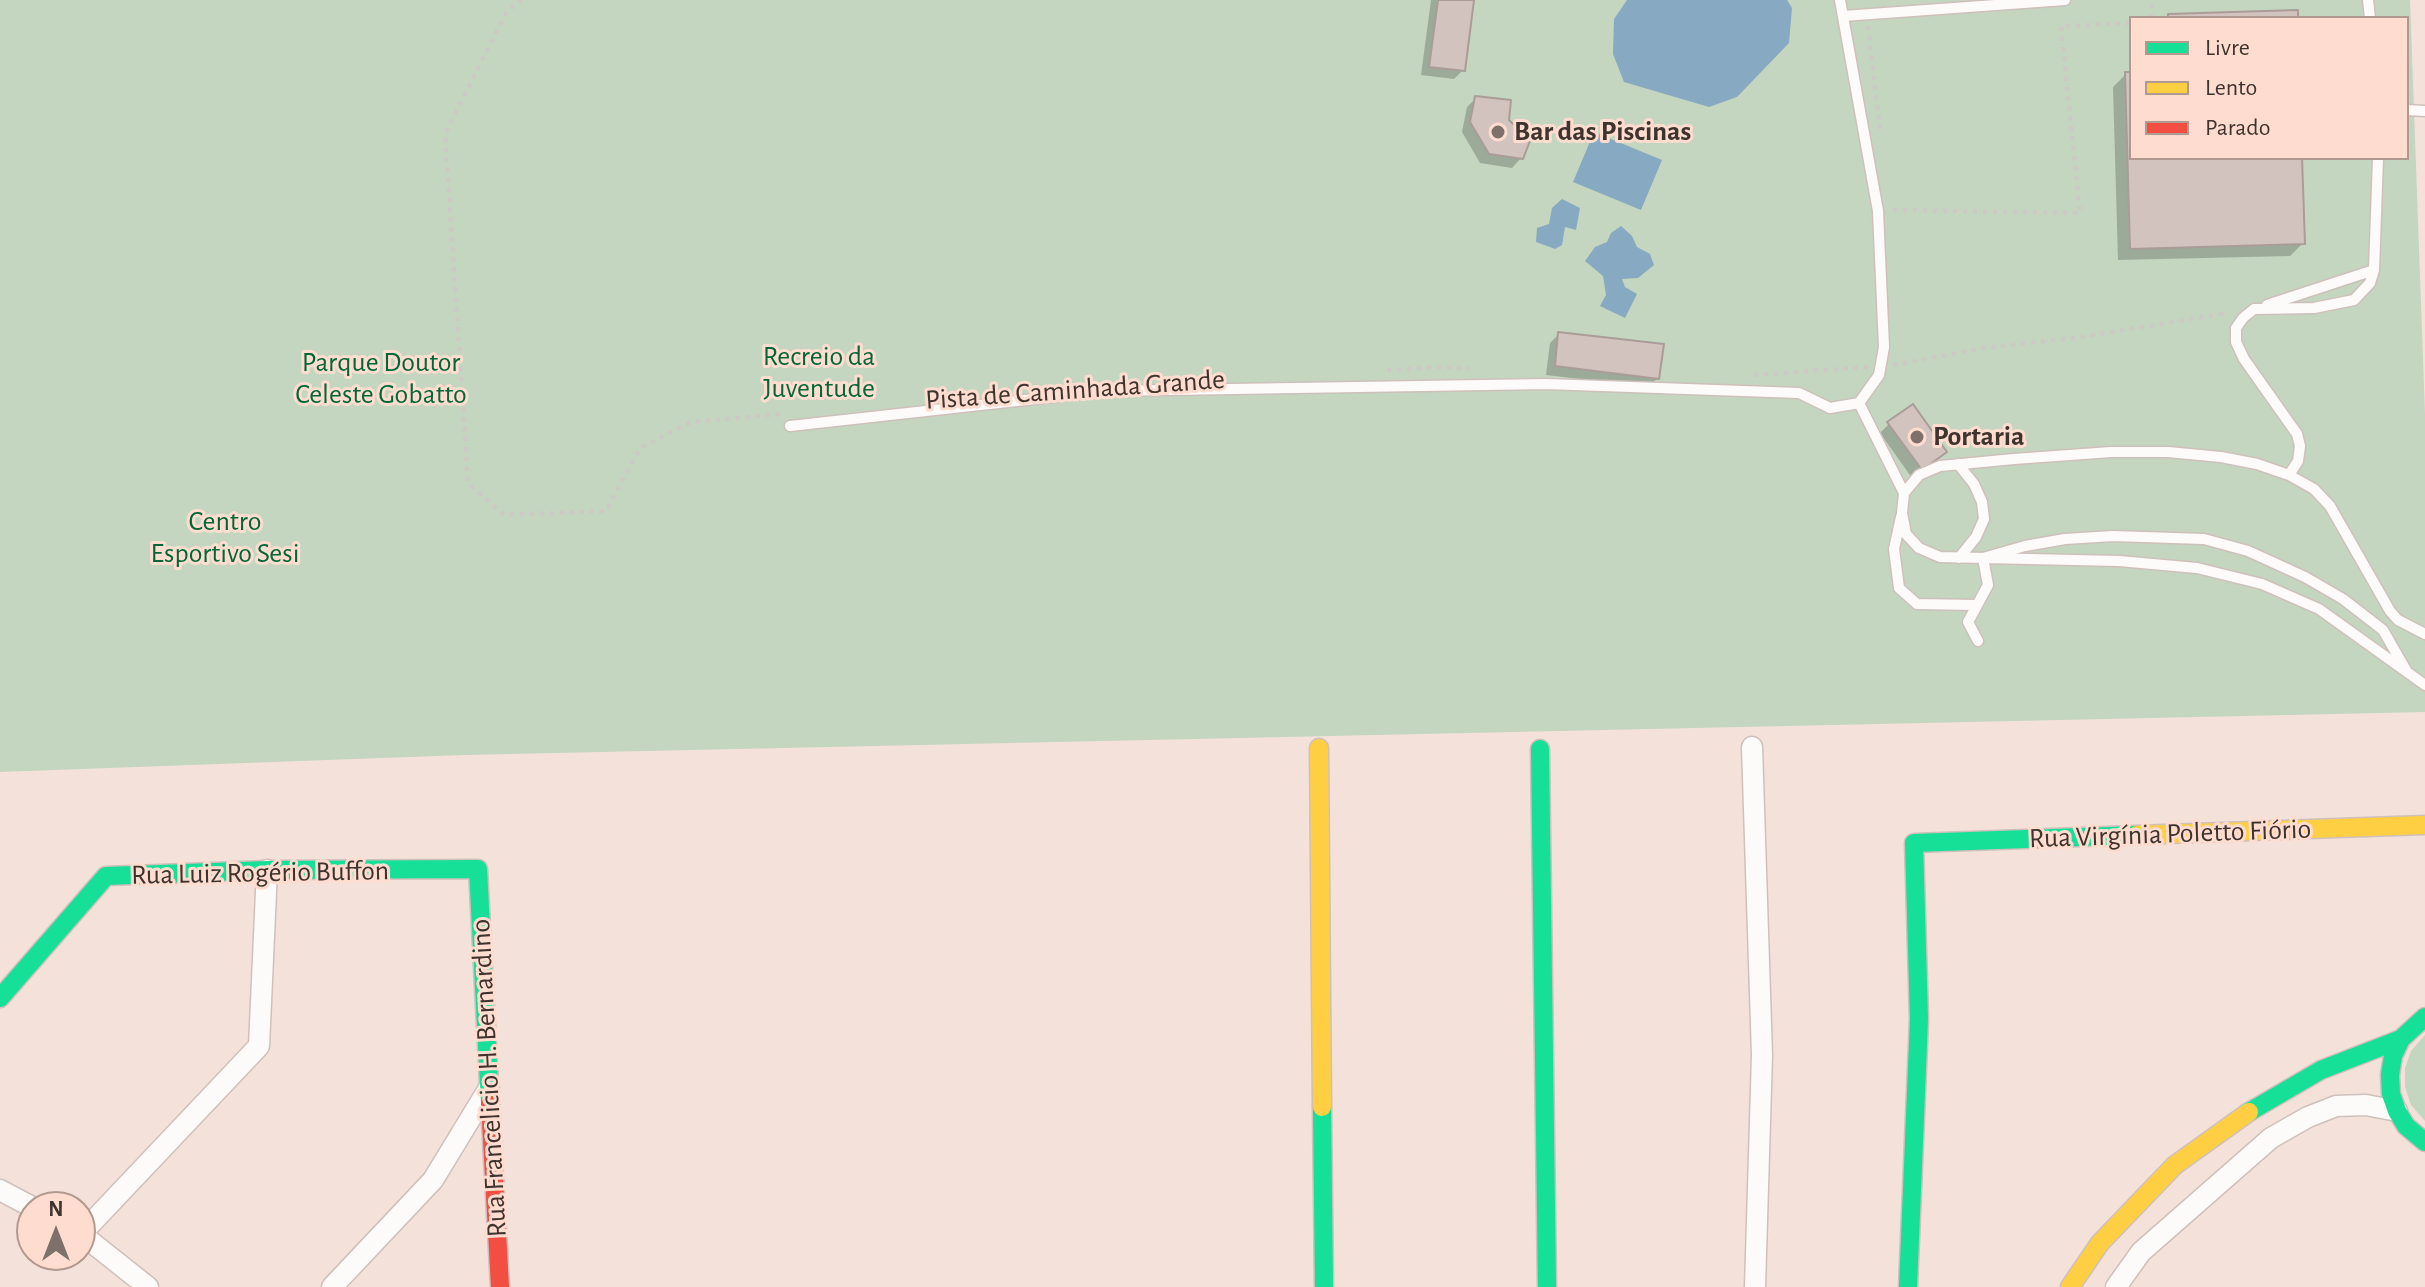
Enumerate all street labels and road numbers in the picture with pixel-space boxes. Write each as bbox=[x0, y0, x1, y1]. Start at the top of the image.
street label: Pista de Caminhada Grande bbox=[924, 363, 1226, 417]
street label: Rua Virgínia Poletto Fiório bbox=[2028, 812, 2312, 856]
street label: Rua Luiz Rogério Buffon bbox=[131, 854, 389, 892]
street label: Rua Francelicio H. Bernardino bbox=[464, 918, 514, 1238]

